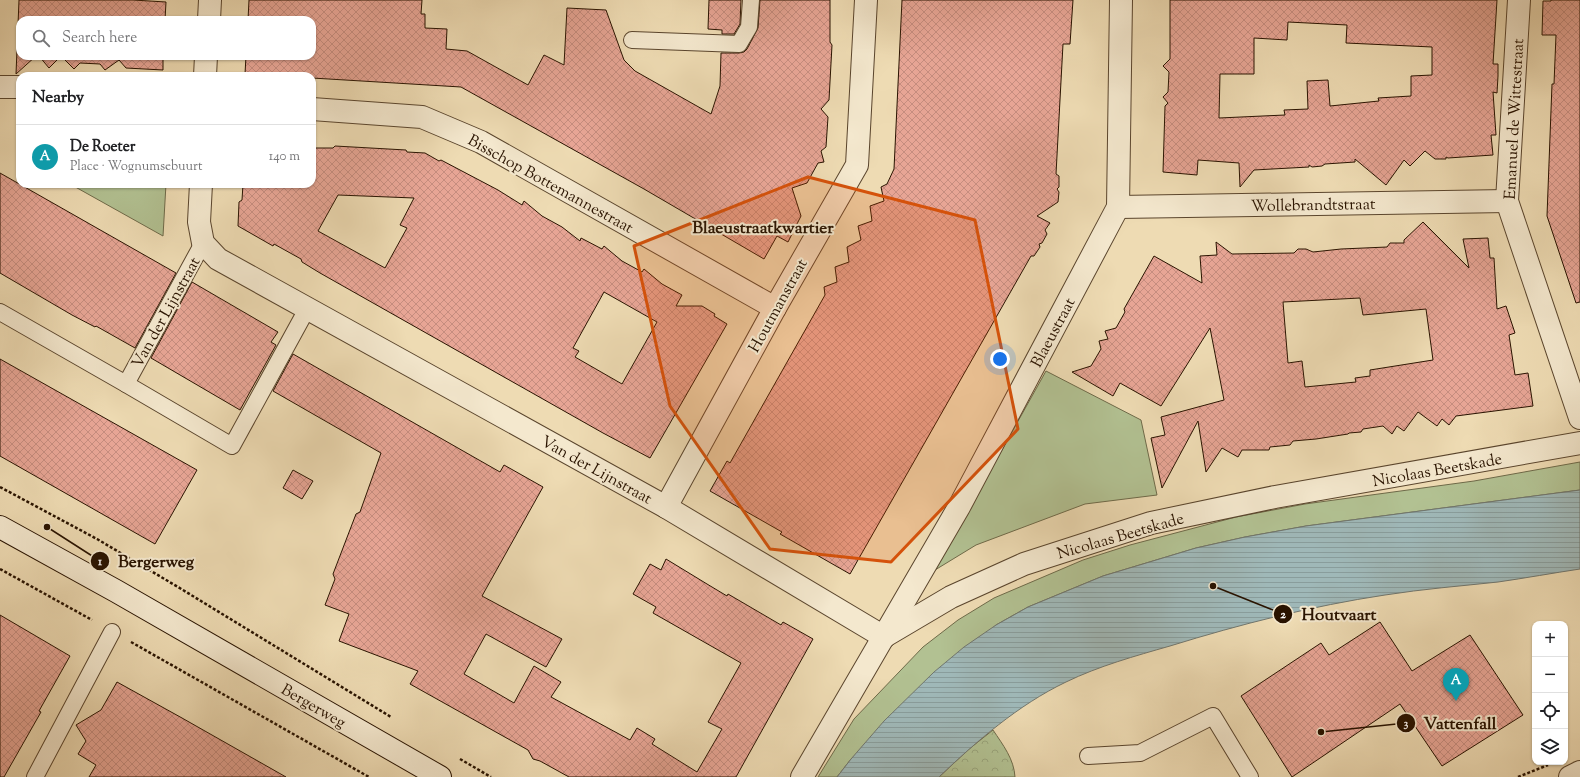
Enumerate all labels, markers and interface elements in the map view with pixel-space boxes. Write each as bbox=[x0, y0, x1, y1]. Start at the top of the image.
search box bbox=[16, 16, 316, 60]
icon: search bbox=[30, 27, 52, 49]
text: Search here bbox=[62, 28, 137, 49]
street label: Emanuel de Wittestraat bbox=[1500, 37, 1531, 200]
text: Nearby bbox=[32, 86, 84, 110]
street label: Bisschop Bottemannestraat bbox=[463, 130, 637, 241]
text: De Roeter bbox=[70, 137, 135, 158]
text: A bbox=[40, 148, 50, 166]
text: 140 m bbox=[269, 148, 300, 166]
text: Place · Wognumsebuurt bbox=[70, 158, 202, 176]
street label: Wollebrandtstraat bbox=[1251, 194, 1376, 219]
district label: Blaeustraatkwartier bbox=[692, 217, 834, 241]
street label: Van der Lijnstraat bbox=[127, 253, 208, 373]
street label: Houtmanstraat bbox=[744, 255, 815, 357]
street label: Blaeustraat bbox=[1026, 294, 1082, 372]
your location bbox=[990, 349, 1010, 369]
street label: Van der Lijnstraat bbox=[536, 431, 656, 512]
street label: Nicolaas Beetskade bbox=[1371, 449, 1504, 494]
street label: Nicolaas Beetskade bbox=[1055, 508, 1187, 566]
callout: Bergerweg bbox=[90, 547, 202, 576]
text: Bergerweg bbox=[118, 551, 195, 575]
text: 1 bbox=[97, 553, 103, 571]
callout: Houtvaart bbox=[1273, 600, 1384, 629]
text: Houtvaart bbox=[1302, 604, 1377, 628]
text: 2 bbox=[1280, 606, 1286, 624]
map controls bbox=[1532, 621, 1568, 765]
button: + bbox=[1532, 621, 1568, 657]
button: − bbox=[1532, 657, 1568, 693]
pin: A bbox=[1443, 668, 1469, 701]
street label: Bergerweg bbox=[276, 679, 350, 735]
button: locate bbox=[1532, 693, 1568, 729]
callout: Vattenfall bbox=[1396, 708, 1505, 737]
text: Vattenfall bbox=[1423, 713, 1497, 737]
text: 3 bbox=[1404, 715, 1409, 733]
button: layers bbox=[1532, 729, 1568, 765]

